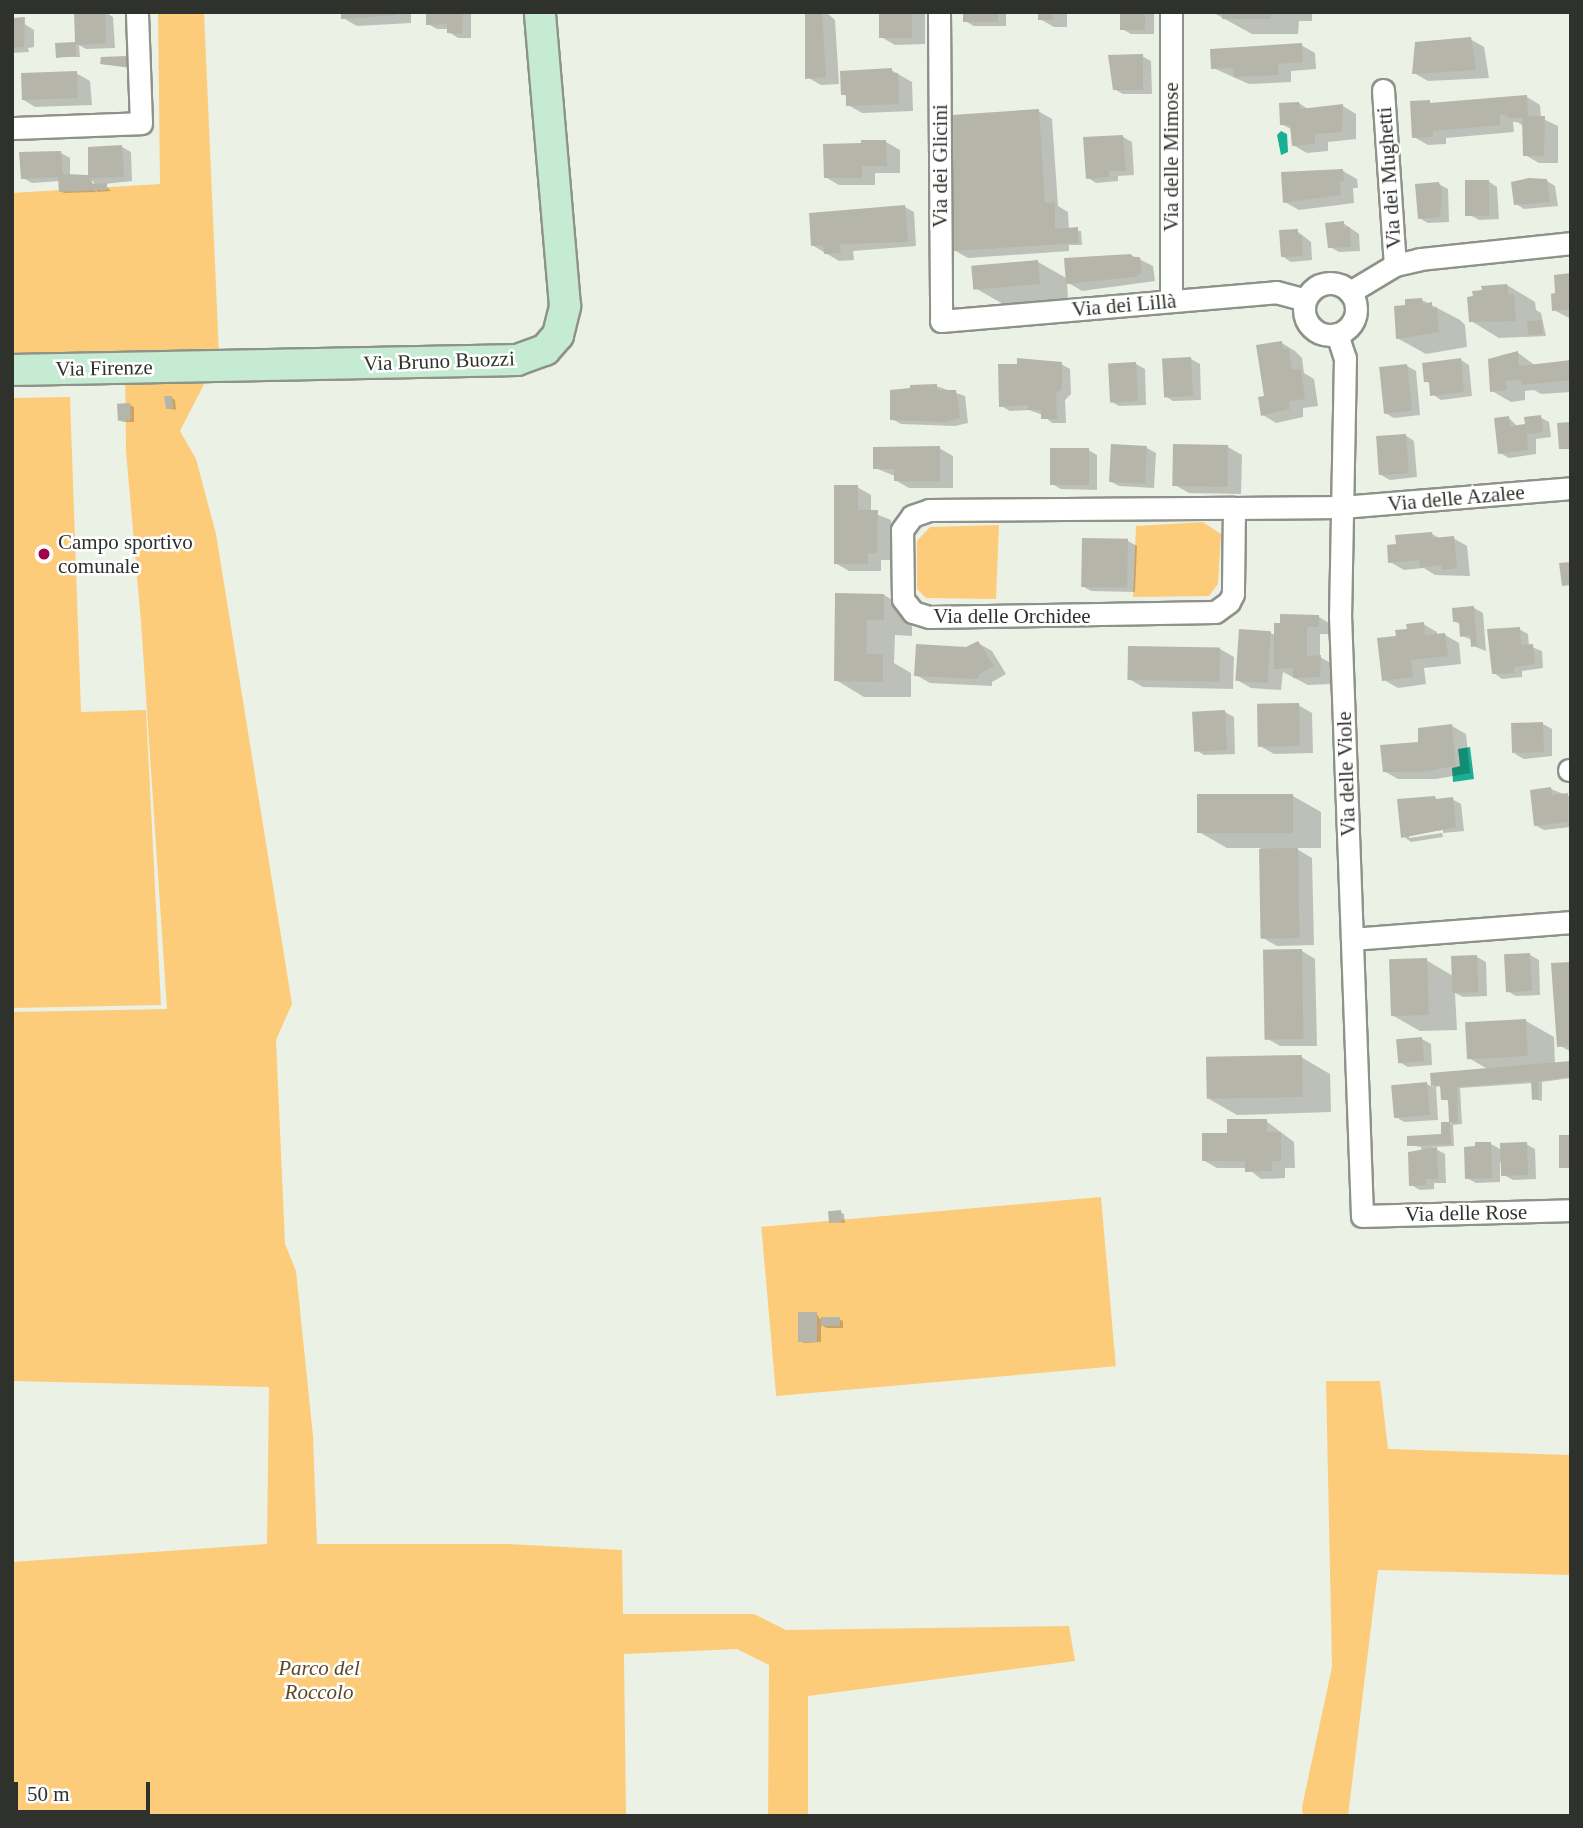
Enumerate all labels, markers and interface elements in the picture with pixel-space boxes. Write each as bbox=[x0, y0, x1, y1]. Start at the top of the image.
street label: Via delle Mimose bbox=[1158, 82, 1184, 232]
street label: Via dei Glicini bbox=[927, 104, 953, 228]
street label: Via dei Mughetti bbox=[1371, 106, 1407, 250]
street label: Via dei Lillà bbox=[1071, 288, 1177, 322]
street label: Via Bruno Buozzi bbox=[363, 346, 515, 376]
street label: Via Firenze bbox=[55, 355, 153, 381]
street label: Via delle Azalee bbox=[1386, 479, 1526, 517]
place label: Campo sportivo comunale bbox=[58, 529, 193, 579]
marker: Campo sportivo comunale bbox=[36, 546, 52, 562]
street label: Via delle Orchidee bbox=[933, 603, 1091, 629]
street label: Via delle Viole bbox=[1331, 711, 1361, 837]
street label: Via delle Rose bbox=[1405, 1199, 1527, 1227]
park label: Parco del Roccolo bbox=[278, 1655, 360, 1705]
scale bar bbox=[18, 1769, 154, 1813]
text: 50 m bbox=[27, 1782, 70, 1806]

